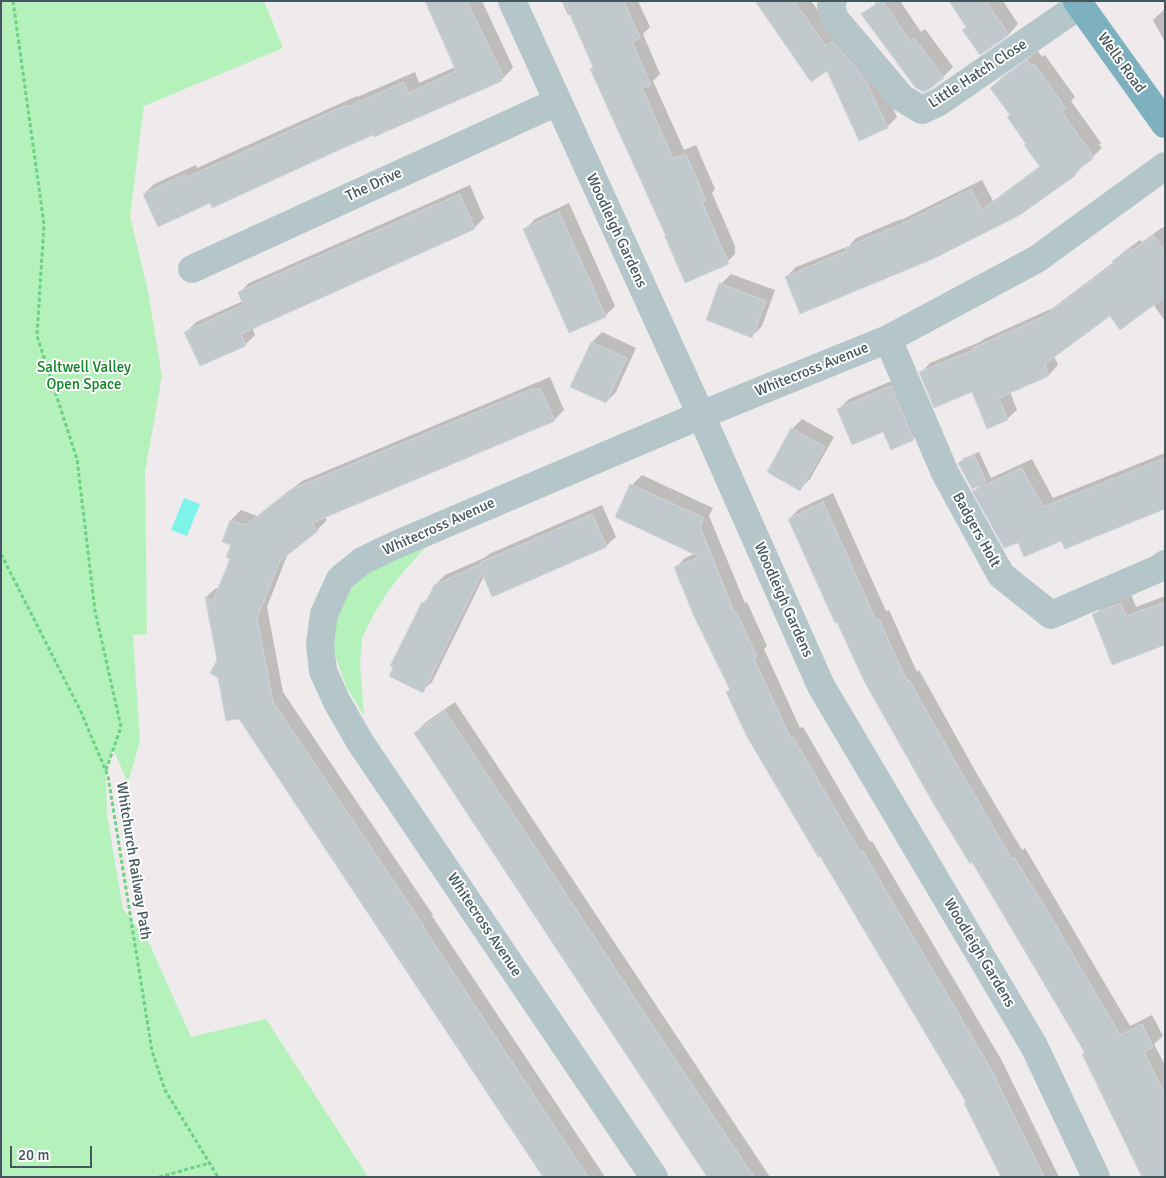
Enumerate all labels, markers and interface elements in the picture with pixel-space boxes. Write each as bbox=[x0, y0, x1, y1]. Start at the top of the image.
street label: Wells Road bbox=[1093, 29, 1149, 97]
street label: Little Hatch Close bbox=[926, 36, 1030, 112]
street label: The Drive bbox=[343, 164, 405, 206]
street label: Woodleigh Gardens bbox=[582, 171, 650, 291]
street label: Whitecross Avenue bbox=[753, 339, 871, 401]
park label: Saltwell Valley Open Space bbox=[37, 359, 131, 394]
street label: Badgers Holt bbox=[948, 489, 1004, 571]
street label: Whitecross Avenue bbox=[380, 494, 498, 560]
street label: Woodleigh Gardens bbox=[750, 540, 816, 660]
street label: Whitchurch Railway Path bbox=[112, 781, 154, 941]
street label: Whitecross Avenue bbox=[443, 870, 525, 980]
street label: Woodleigh Gardens bbox=[939, 895, 1019, 1011]
scale bar bbox=[12, 1136, 95, 1168]
text: 20 m bbox=[18, 1146, 49, 1164]

